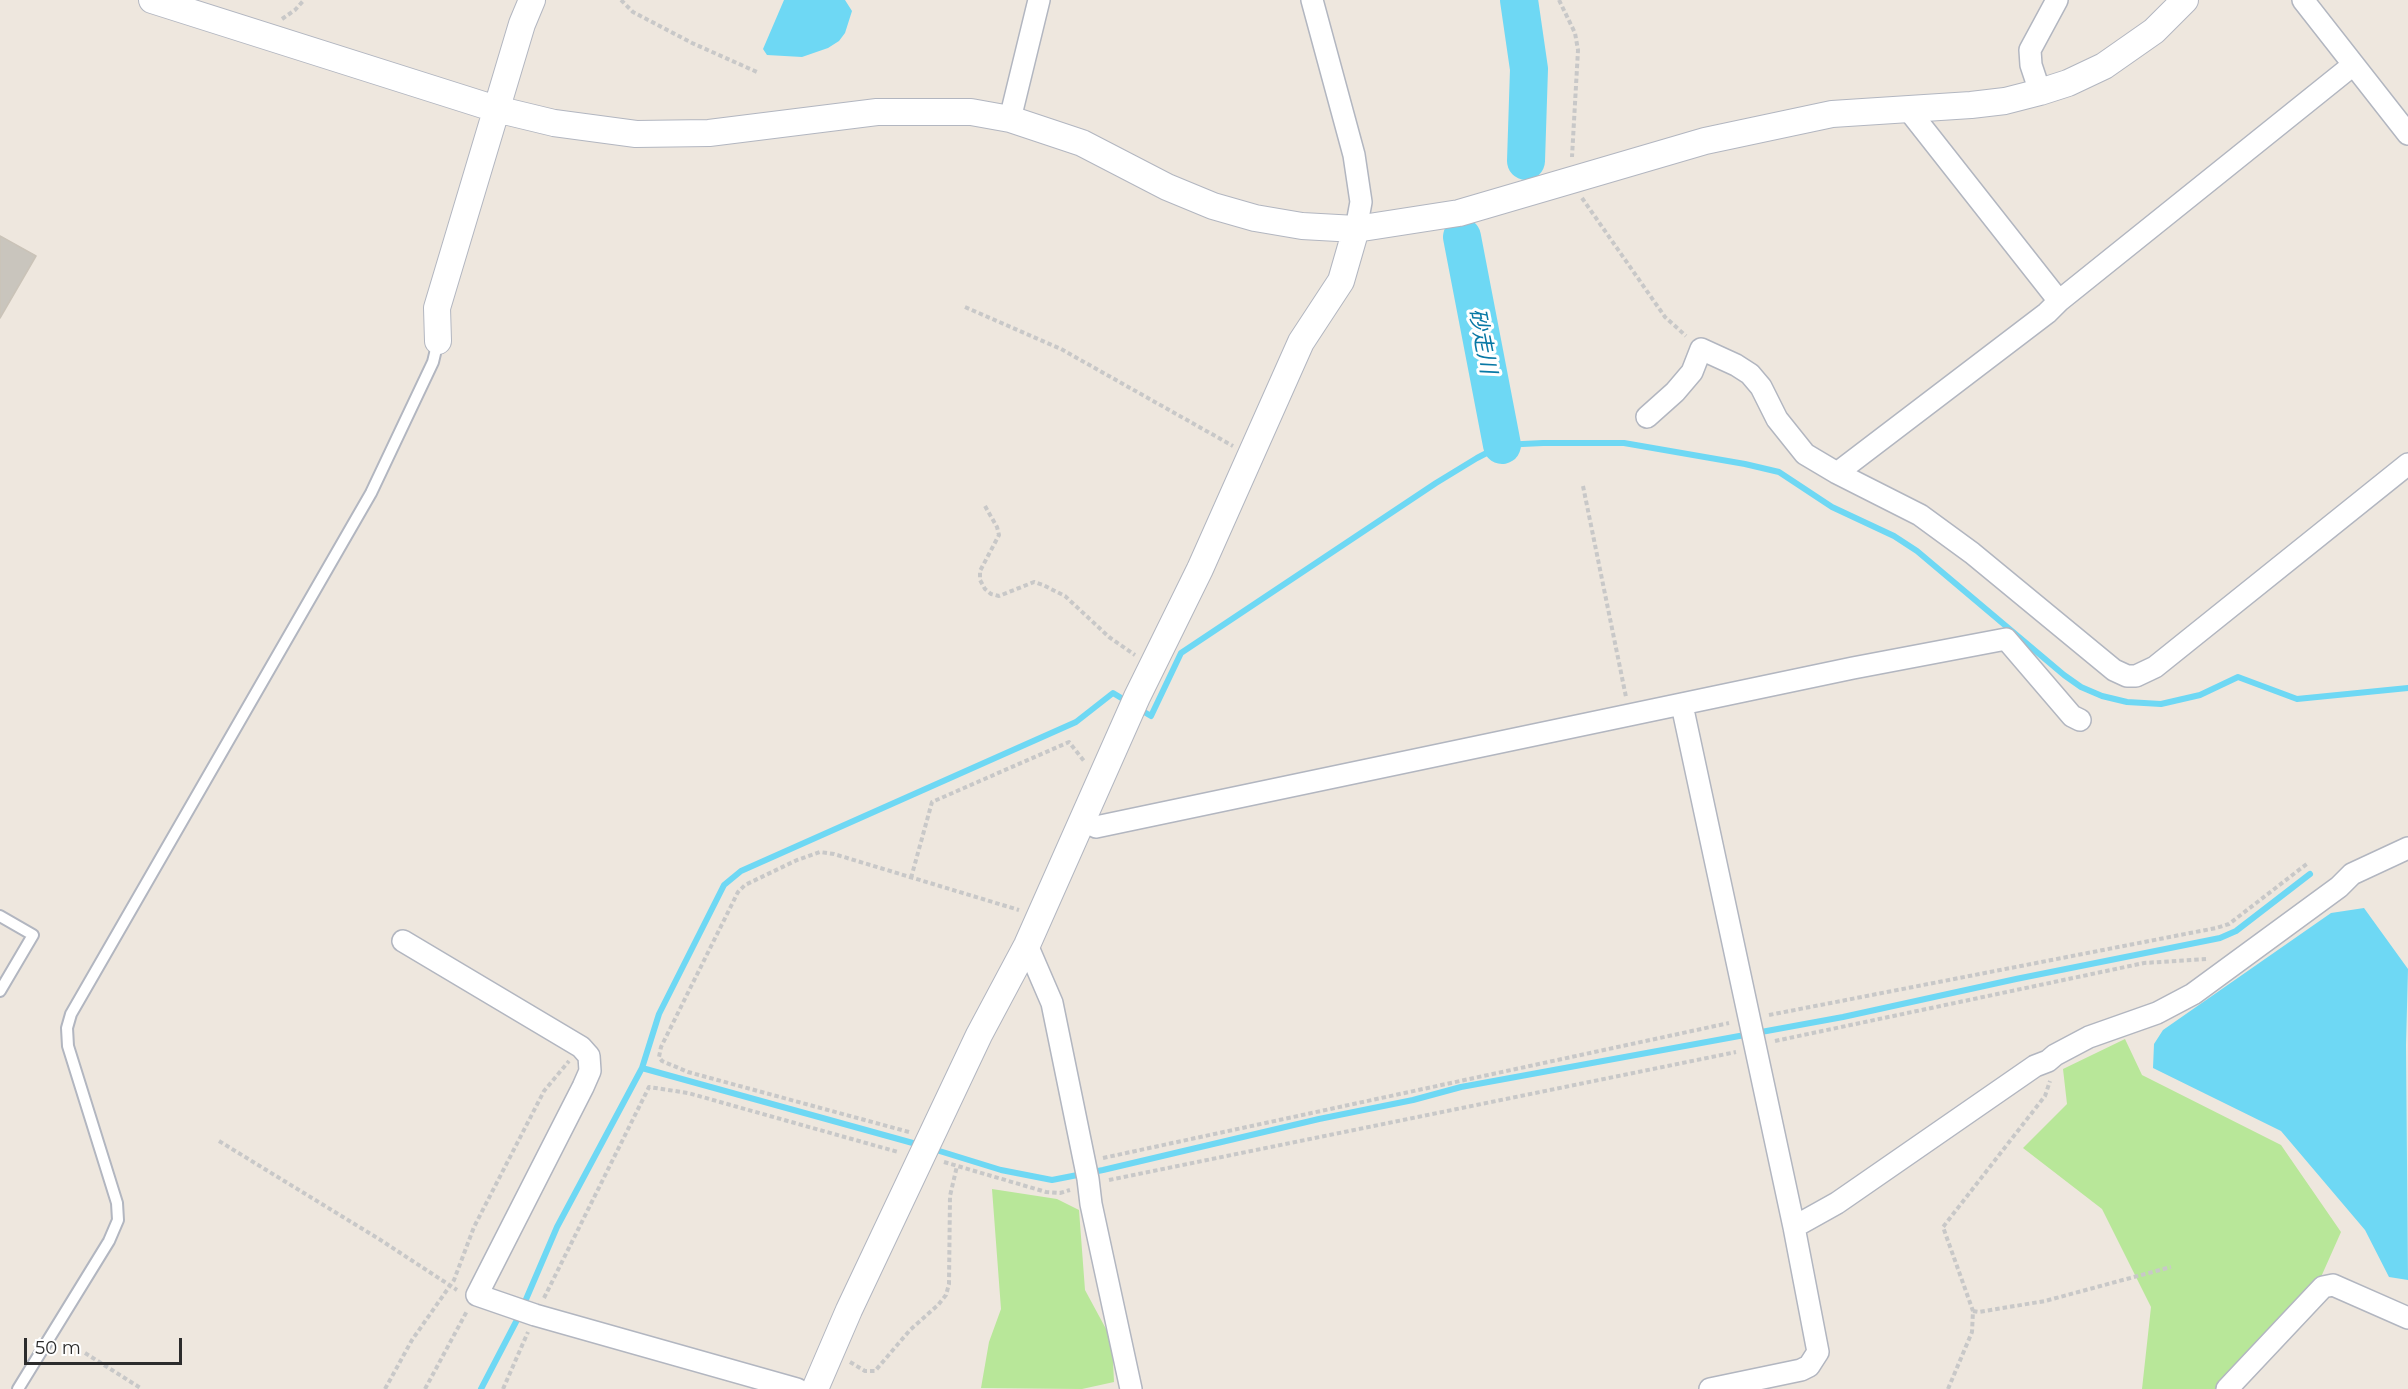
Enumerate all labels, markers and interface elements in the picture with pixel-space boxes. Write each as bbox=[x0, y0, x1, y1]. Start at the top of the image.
water label: 砂走川 bbox=[1463, 306, 1501, 376]
scale bar bbox=[27, 1326, 184, 1364]
text: 50 m bbox=[35, 1337, 81, 1359]

